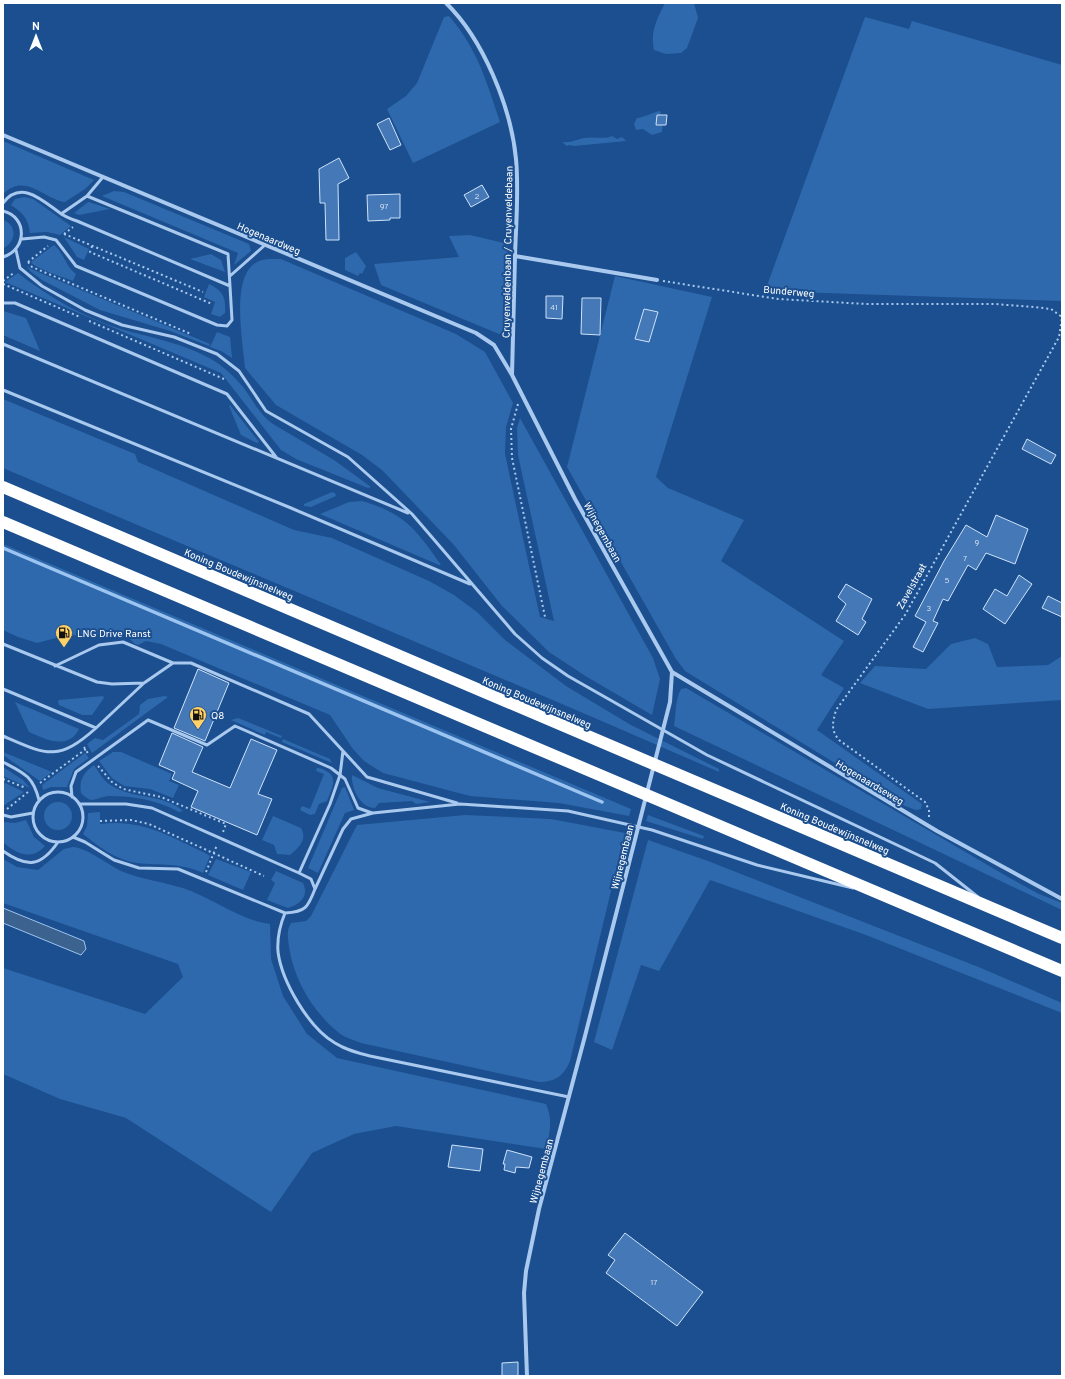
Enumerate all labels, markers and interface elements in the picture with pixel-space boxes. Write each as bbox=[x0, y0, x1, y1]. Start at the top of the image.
north arrow bbox=[16, 16, 56, 56]
text: N bbox=[32, 20, 40, 34]
street label: Cruyenveldenbaan / Cruyenveldebaan bbox=[500, 166, 517, 338]
house number: 2 bbox=[475, 192, 480, 202]
house number: 97 bbox=[380, 202, 388, 212]
street label: Hogenaardweg bbox=[235, 220, 302, 259]
street label: Bunderweg bbox=[763, 284, 815, 301]
house number: 41 bbox=[550, 303, 558, 313]
street label: Wijnegembaan bbox=[580, 500, 624, 565]
house number: 9 bbox=[975, 538, 980, 548]
street label: Koning Boudewijnsnelweg bbox=[182, 546, 295, 604]
house number: 7 bbox=[963, 554, 967, 564]
street label: Zavelstraat bbox=[894, 561, 930, 612]
house number: 5 bbox=[945, 576, 950, 586]
house number: 3 bbox=[927, 604, 932, 614]
fuel station icon: LNG Drive Ranst bbox=[54, 623, 74, 648]
place label: LNG Drive Ranst bbox=[77, 628, 151, 641]
street label: Koning Boudewijnsnelweg bbox=[480, 674, 593, 732]
fuel station icon: Q8 bbox=[188, 705, 208, 730]
place label: Q8 bbox=[211, 710, 224, 723]
street label: Hogenaardseweg bbox=[833, 758, 906, 809]
street label: Koning Boudewijnsnelweg bbox=[778, 800, 891, 858]
street label: Wijnegembaan bbox=[609, 823, 638, 891]
street label: Wijnegembaan bbox=[528, 1137, 557, 1205]
house number: 17 bbox=[650, 1278, 658, 1288]

